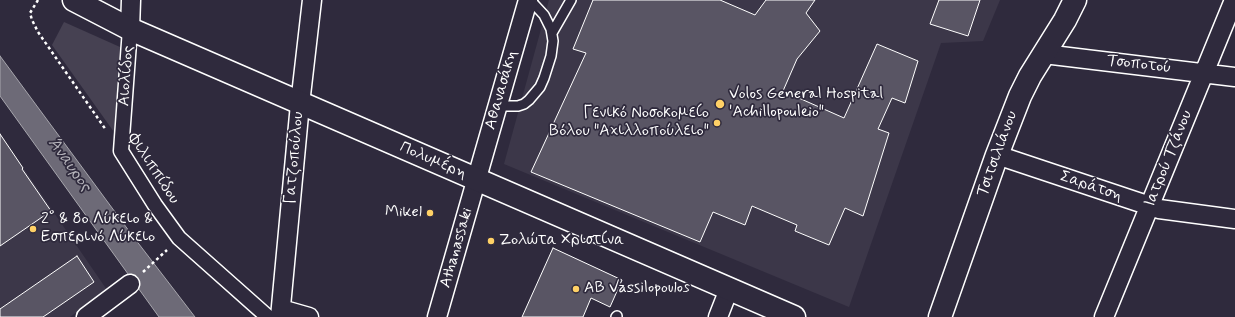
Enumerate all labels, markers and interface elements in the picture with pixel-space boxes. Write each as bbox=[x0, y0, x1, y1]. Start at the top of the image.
street label: Αιολίδος bbox=[115, 45, 139, 107]
street label: Αθανασάκη bbox=[482, 48, 522, 132]
street label: Τσοποτού bbox=[1106, 52, 1172, 78]
place label: Volos General Hospital 'Achillopouleio" bbox=[729, 85, 883, 123]
marker: Volos General Hospital 'Achillopouleio" bbox=[714, 98, 726, 110]
place label: Γενικό Νοσοκομείο Βόλου "Αχιλλοπούλειο" bbox=[549, 104, 709, 142]
street label: Τσιτσιλιάνου bbox=[974, 108, 1022, 200]
street label: Ιατρού Τζάνου bbox=[1141, 108, 1197, 210]
street label: Γατζοπούλου bbox=[281, 111, 309, 205]
marker: Γενικό Νοσοκομείο Βόλου "Αχιλλοπούλειο" bbox=[712, 118, 722, 128]
street label: Φιλιππίδου bbox=[123, 130, 183, 208]
water label: Άναυρος bbox=[43, 134, 95, 196]
street label: Πολυμέρη bbox=[397, 138, 469, 184]
street label: Σαράτση bbox=[1057, 167, 1125, 207]
place label: Mikel bbox=[385, 203, 422, 223]
street label: Athanassaki bbox=[436, 206, 478, 290]
marker: Mikel bbox=[425, 208, 435, 218]
place label: 2° & 8ο Λύκειο & Εσπερινό Λύκειο bbox=[41, 210, 155, 248]
marker: 2° & 8ο Λύκειο & Εσπερινό Λύκειο bbox=[28, 224, 38, 234]
place label: Ζολώτα Χριστίνα bbox=[499, 231, 624, 251]
marker: Ζολώτα Χριστίνα bbox=[486, 236, 496, 246]
place label: AB Vassilopoulos bbox=[584, 279, 690, 299]
marker: AB Vassilopoulos bbox=[571, 284, 581, 294]

